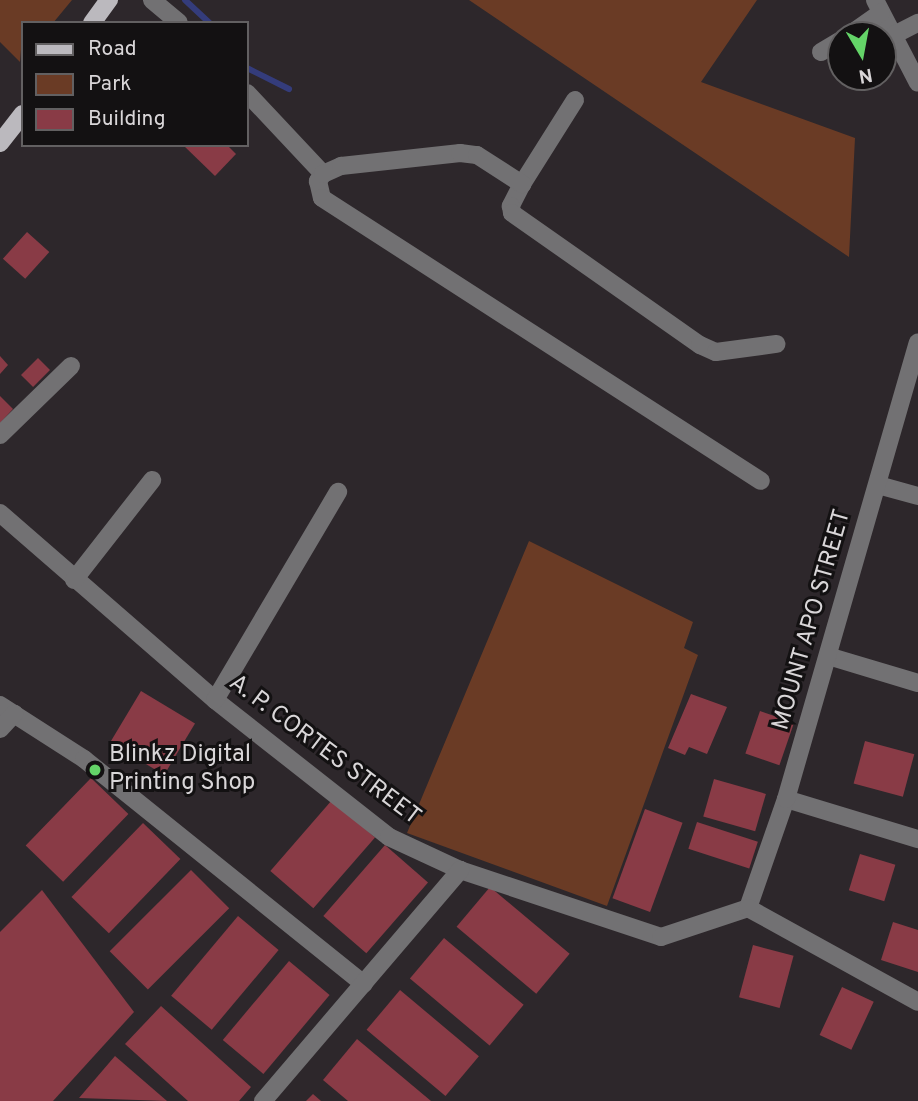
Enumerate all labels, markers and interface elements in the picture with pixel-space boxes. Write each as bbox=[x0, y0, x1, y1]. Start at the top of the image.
legend bbox=[21, 21, 248, 147]
north arrow bbox=[827, 21, 897, 91]
text: Road bbox=[88, 36, 137, 63]
text: N bbox=[856, 62, 874, 88]
text: Park bbox=[88, 71, 131, 98]
text: Building bbox=[88, 106, 166, 133]
street label: MOUNT APO STREET bbox=[767, 505, 859, 735]
street label: A. P. CORTES STREET bbox=[222, 669, 426, 833]
place label: Blinkz Digital Printing Shop bbox=[109, 742, 255, 798]
marker: Blinkz Digital Printing Shop bbox=[87, 762, 103, 778]

